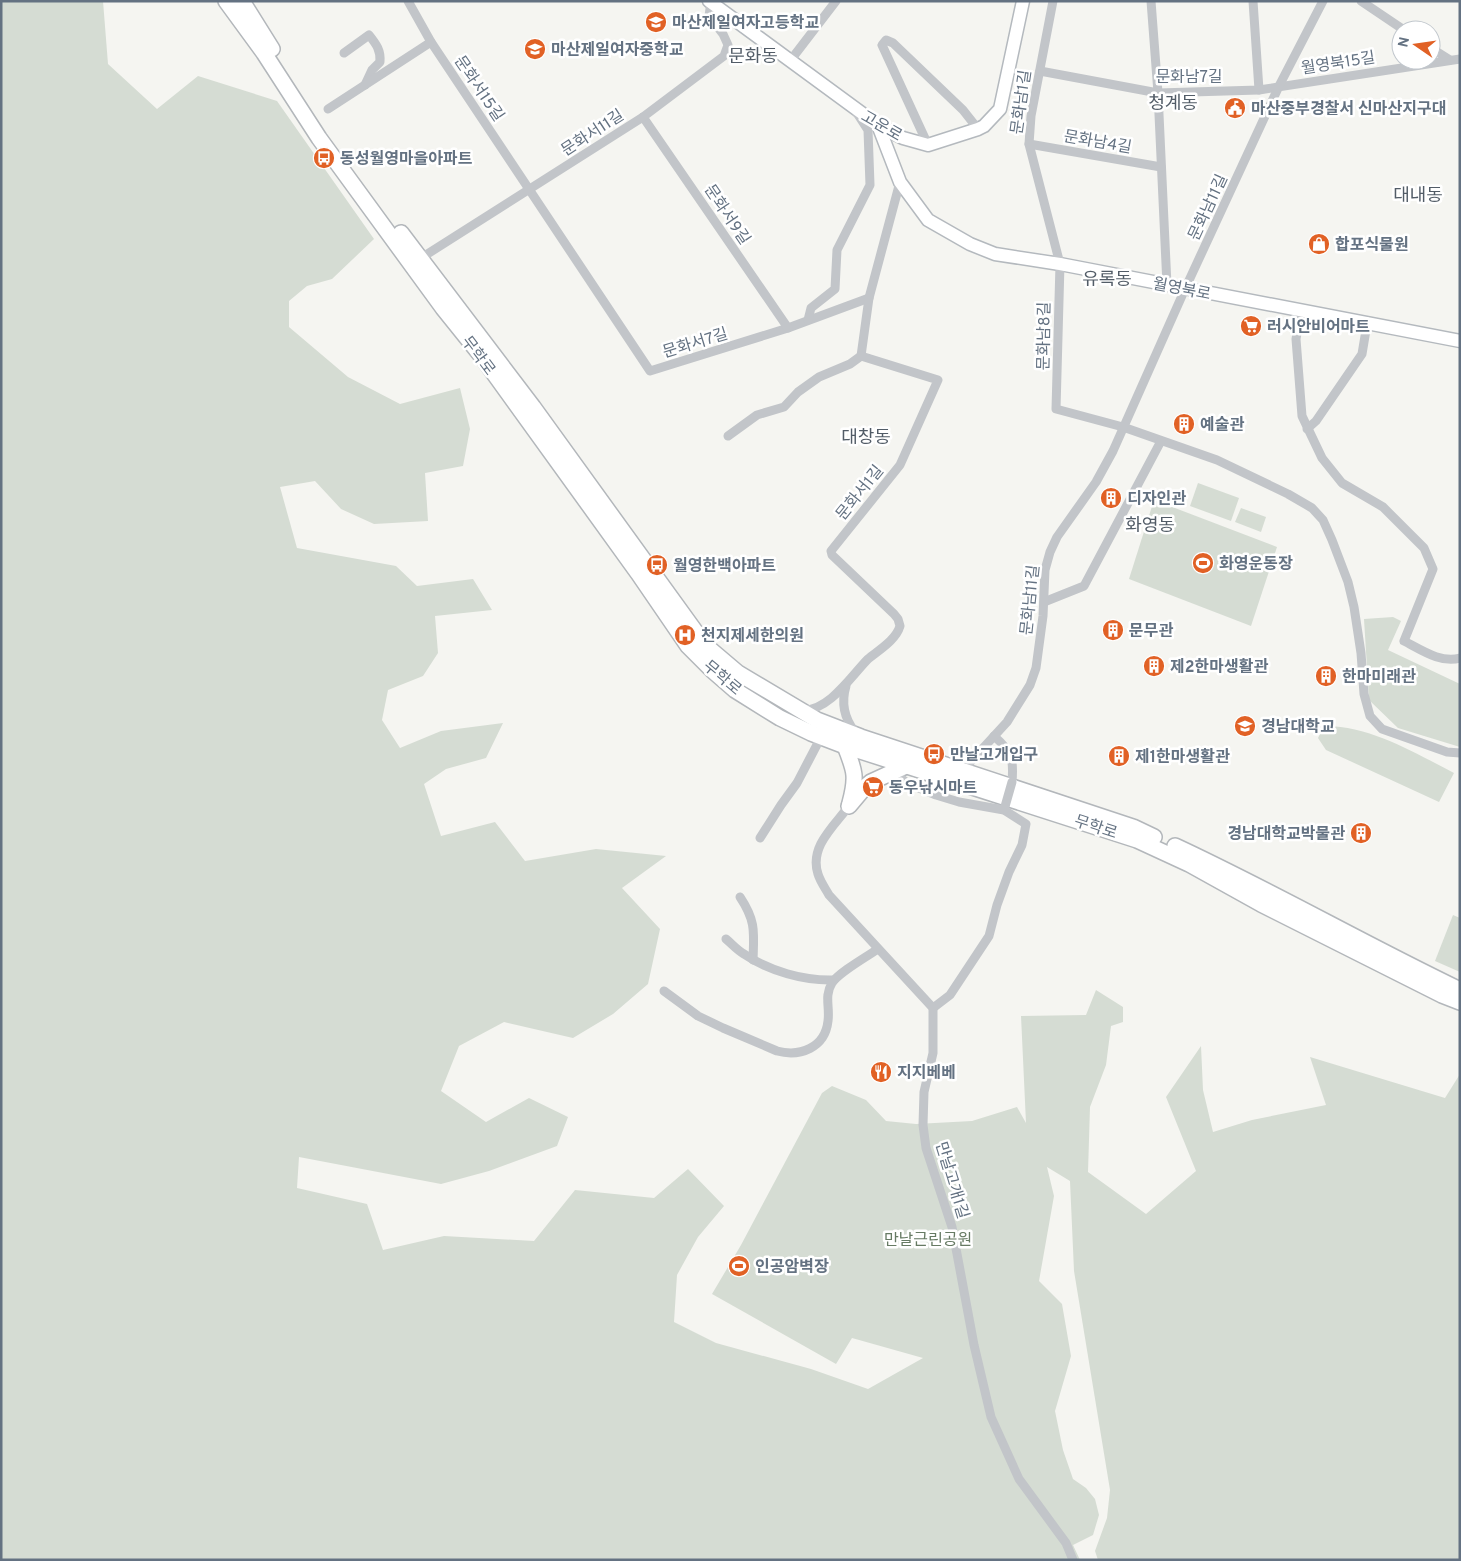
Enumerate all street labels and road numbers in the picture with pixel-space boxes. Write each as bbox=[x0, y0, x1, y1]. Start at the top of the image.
street label: 월영북15길 bbox=[1300, 48, 1377, 80]
street label: 문화서15길 bbox=[449, 53, 508, 126]
street label: 문화남7길 bbox=[1155, 68, 1223, 88]
street label: 문화남1길 bbox=[1008, 69, 1036, 136]
street label: 문화서11길 bbox=[558, 106, 628, 161]
street label: 고운로 bbox=[857, 107, 905, 147]
street label: 문화남4길 bbox=[1062, 127, 1133, 159]
street label: 문화남11길 bbox=[1185, 172, 1233, 244]
street label: 문화서9길 bbox=[699, 181, 754, 249]
street label: 월영북로 bbox=[1151, 275, 1213, 305]
street label: 문화남8길 bbox=[1034, 302, 1056, 371]
street label: 문화서7길 bbox=[661, 325, 731, 363]
street label: 무학로 bbox=[456, 333, 499, 380]
street label: 문화서1길 bbox=[832, 462, 889, 525]
street label: 문화남11길 bbox=[1017, 564, 1045, 636]
street label: 무학로 bbox=[698, 657, 745, 701]
street label: 무학로 bbox=[1071, 812, 1120, 844]
street label: 만날고개1길 bbox=[930, 1140, 972, 1222]

